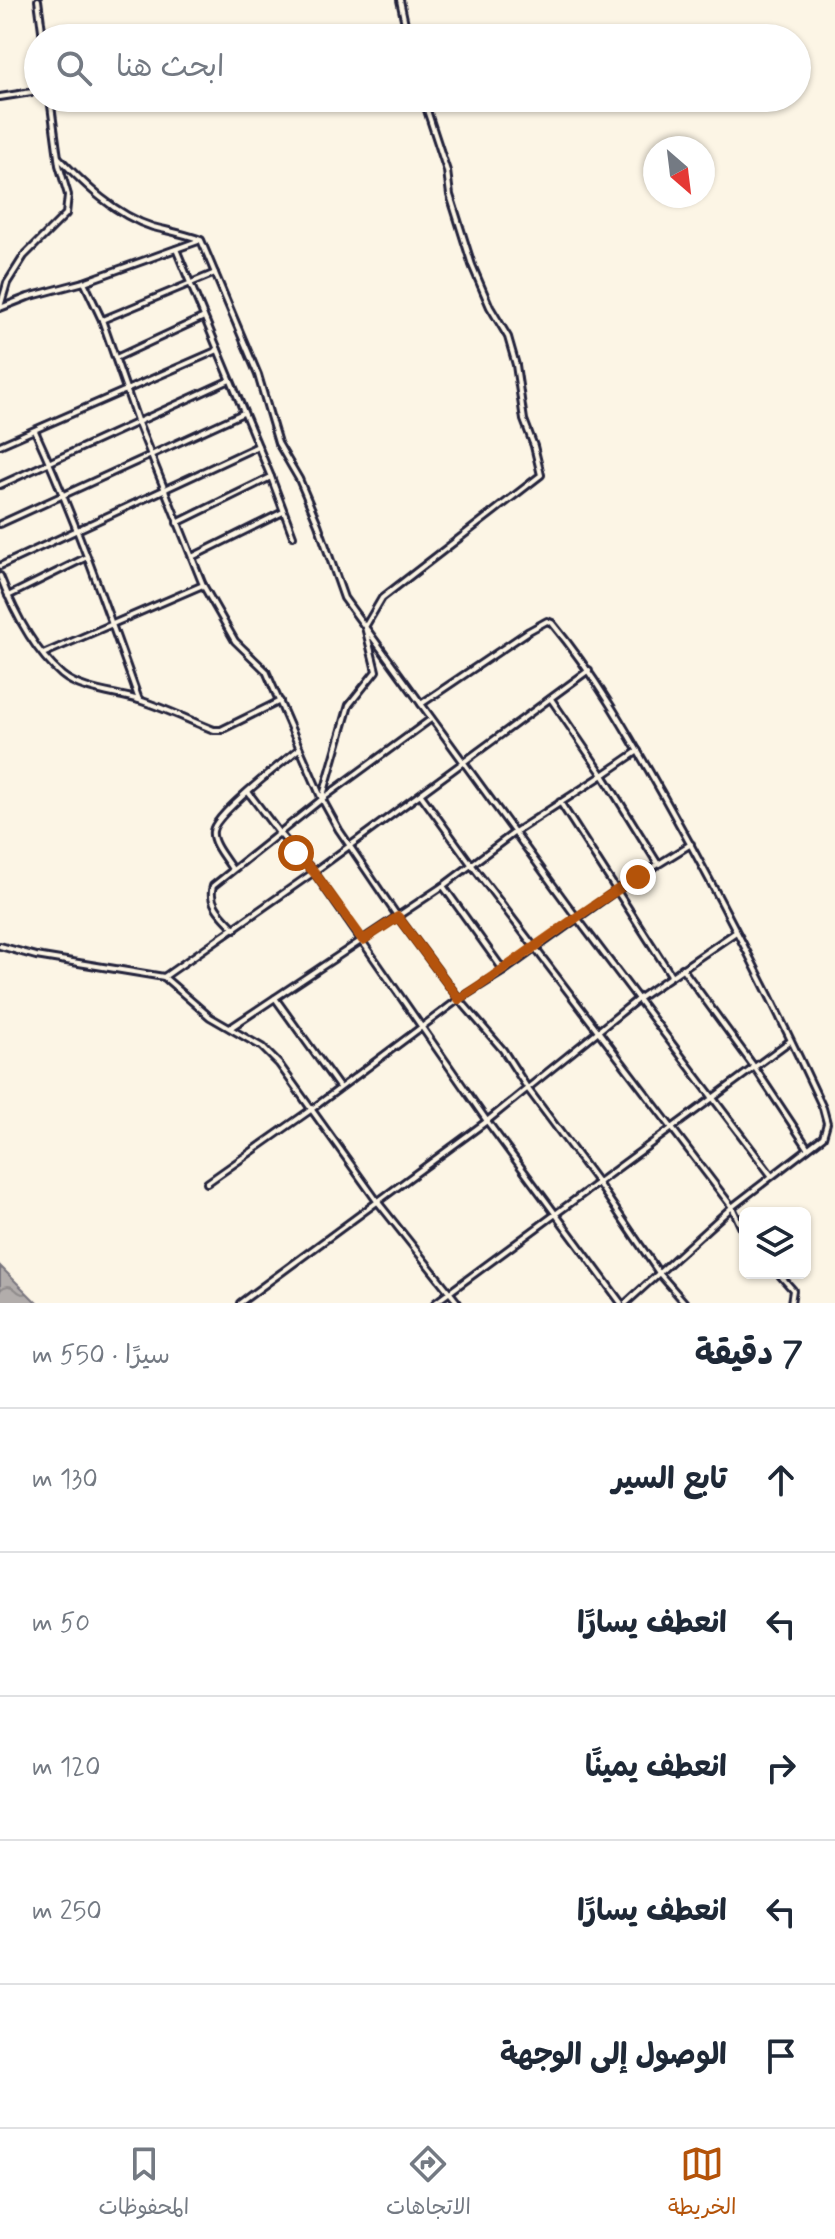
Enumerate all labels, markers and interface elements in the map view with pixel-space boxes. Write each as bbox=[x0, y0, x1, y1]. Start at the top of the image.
search box bbox=[24, 24, 811, 112]
icon: search bbox=[52, 46, 96, 90]
text: ابحث هنا bbox=[116, 48, 224, 87]
north arrow bbox=[643, 136, 715, 208]
route start bbox=[278, 835, 314, 871]
route end bbox=[620, 859, 656, 895]
map controls bbox=[739, 1207, 811, 1279]
button: layers bbox=[739, 1207, 811, 1279]
text: 7 دقيقة bbox=[695, 1332, 803, 1377]
text: سيرًا · 550 m bbox=[32, 1339, 170, 1373]
icon: ahead bbox=[759, 1458, 803, 1502]
text: تابع السير bbox=[612, 1460, 727, 1499]
text: 130 m bbox=[32, 1463, 98, 1497]
icon: left bbox=[759, 1602, 803, 1646]
text: انعطف يسارًا bbox=[577, 1604, 727, 1643]
text: 50 m bbox=[32, 1607, 90, 1641]
icon: right bbox=[759, 1746, 803, 1790]
text: انعطف يمينًا bbox=[585, 1748, 727, 1787]
text: 120 m bbox=[32, 1751, 101, 1785]
icon: left bbox=[759, 1890, 803, 1934]
text: انعطف يسارًا bbox=[577, 1892, 727, 1931]
text: 250 m bbox=[32, 1895, 102, 1929]
icon: arrive bbox=[759, 2034, 803, 2078]
text: الوصول إلى الوجهة bbox=[500, 2036, 727, 2075]
tab: المحفوظات bbox=[98, 2142, 189, 2226]
tab: الاتجاهات bbox=[386, 2142, 471, 2226]
tab: الخريطة bbox=[668, 2142, 737, 2226]

